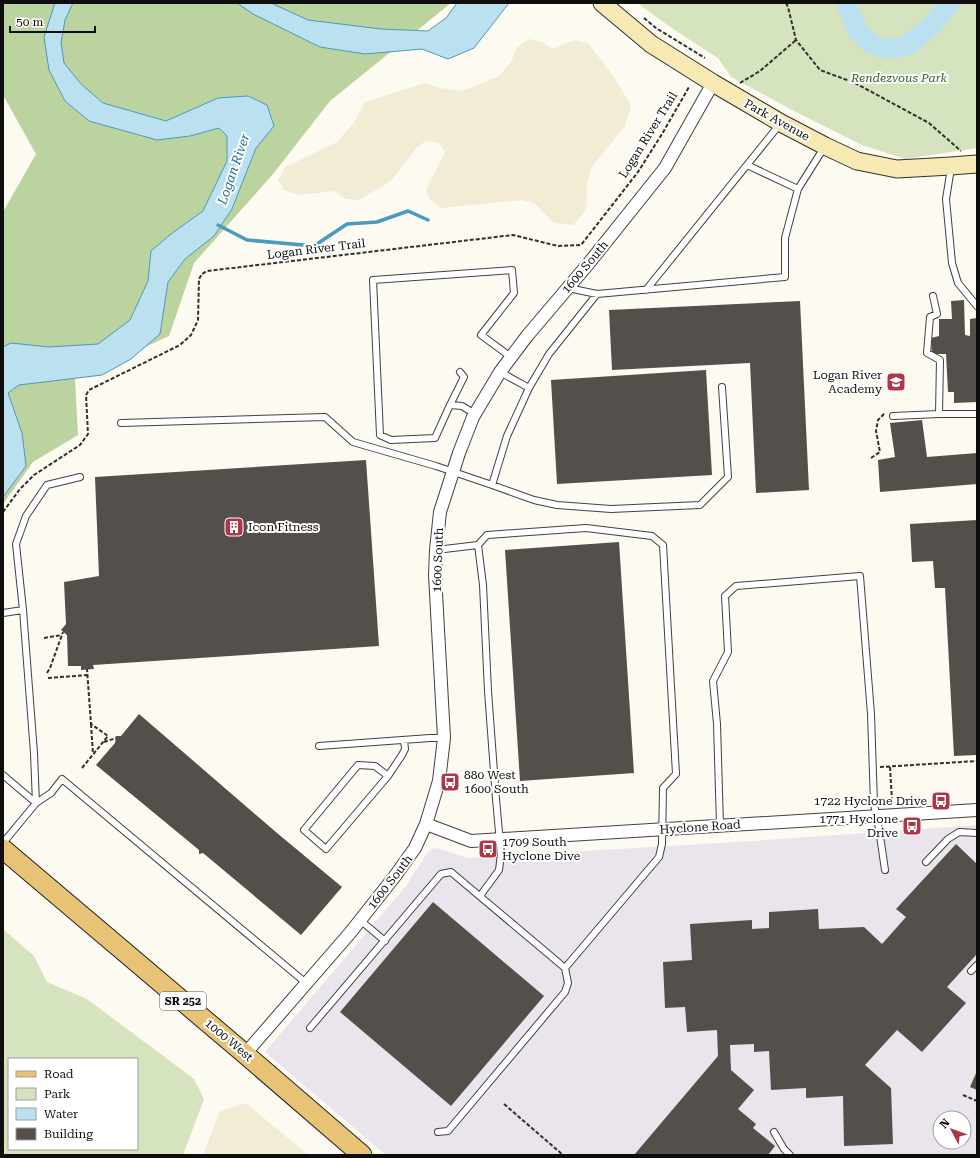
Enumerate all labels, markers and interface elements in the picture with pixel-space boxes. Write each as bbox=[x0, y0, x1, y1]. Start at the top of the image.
scale bar bbox=[10, 8, 95, 34]
text: 50 m bbox=[16, 15, 43, 29]
park label: Rendezvous Park bbox=[850, 71, 948, 85]
street label: Logan River Trail bbox=[616, 89, 680, 181]
street label: Park Avenue bbox=[742, 96, 812, 144]
water label: Logan River bbox=[214, 131, 253, 208]
street label: Logan River Trail bbox=[266, 236, 366, 262]
street label: 1600 South bbox=[559, 238, 611, 296]
place label: Logan River Academy bbox=[813, 368, 883, 396]
school or university icon: Logan River Academy bbox=[885, 371, 907, 393]
building icon: Icon Fitness bbox=[223, 516, 245, 538]
place label: Icon Fitness bbox=[248, 520, 319, 534]
street label: 1600 South bbox=[430, 527, 446, 593]
place label: 880 West 1600 South bbox=[464, 768, 529, 796]
bus stop icon: 880 West 1600 South bbox=[439, 771, 461, 793]
bus stop icon: 1722 Hyclone Drive bbox=[930, 790, 952, 812]
place label: 1722 Hyclone Drive bbox=[814, 794, 927, 808]
place label: 1771 Hyclone Drive bbox=[819, 812, 898, 840]
bus stop icon: 1771 Hyclone Drive bbox=[901, 815, 923, 837]
street label: Hyclone Road bbox=[659, 817, 741, 837]
place label: 1709 South Hyclone Dive bbox=[502, 835, 581, 863]
bus stop icon: 1709 South Hyclone Dive bbox=[477, 838, 499, 860]
street label: 1600 South bbox=[365, 852, 416, 912]
road number: SR 252 bbox=[160, 992, 206, 1010]
street label: 1000 West bbox=[202, 1016, 256, 1064]
legend bbox=[8, 1058, 138, 1150]
text: Road bbox=[44, 1067, 74, 1081]
text: Park bbox=[44, 1087, 71, 1101]
text: Water bbox=[44, 1107, 78, 1121]
north arrow bbox=[932, 1110, 972, 1150]
text: N bbox=[937, 1116, 953, 1131]
text: Building bbox=[44, 1127, 93, 1141]

